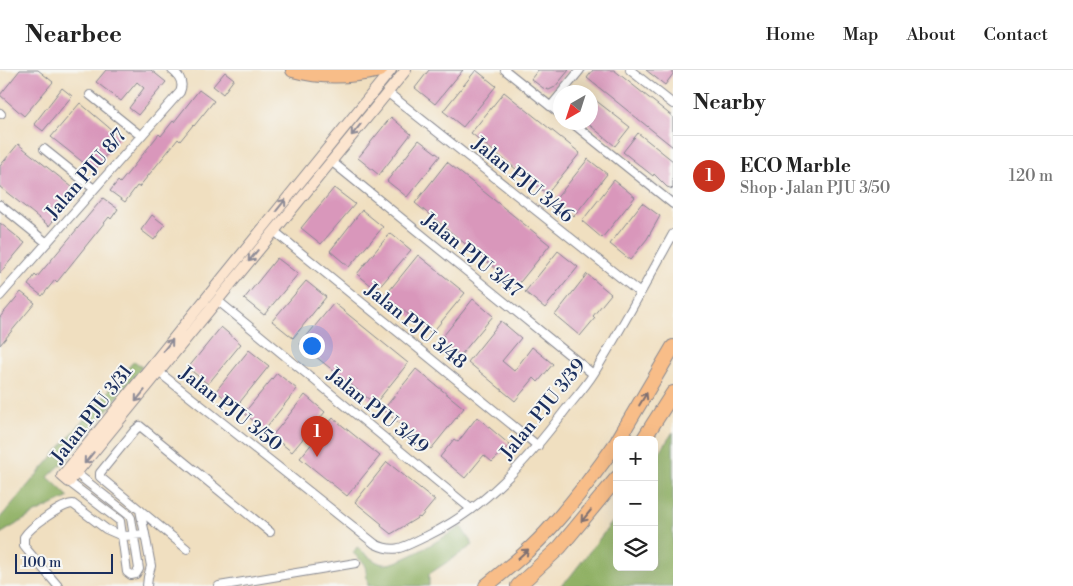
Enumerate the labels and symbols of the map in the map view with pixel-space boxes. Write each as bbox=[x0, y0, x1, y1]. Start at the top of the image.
north arrow bbox=[553, 85, 598, 130]
one-way arrow bbox=[350, 123, 361, 136]
street label: Jalan PJU 8/7 bbox=[40, 124, 132, 225]
street label: Jalan PJU 3/46 bbox=[467, 131, 579, 228]
one-way arrow bbox=[275, 199, 286, 212]
street label: Jalan PJU 3/47 bbox=[417, 207, 527, 303]
one-way arrow bbox=[248, 249, 259, 262]
street label: Jalan PJU 3/48 bbox=[360, 277, 472, 374]
your location bbox=[299, 333, 325, 359]
one-way arrow bbox=[162, 339, 173, 352]
street label: Jalan PJU 3/39 bbox=[494, 354, 591, 465]
street label: Jalan PJU 3/31 bbox=[45, 360, 138, 469]
street label: Jalan PJU 3/50 bbox=[174, 361, 287, 457]
street label: Jalan PJU 3/49 bbox=[322, 362, 434, 459]
one-way arrow bbox=[134, 389, 145, 402]
one-way arrow bbox=[638, 392, 648, 406]
pin: 1 bbox=[301, 416, 333, 457]
one-way arrow bbox=[83, 452, 94, 465]
one-way arrow bbox=[581, 510, 592, 523]
one-way arrow bbox=[517, 549, 530, 560]
scale bar bbox=[15, 551, 112, 574]

